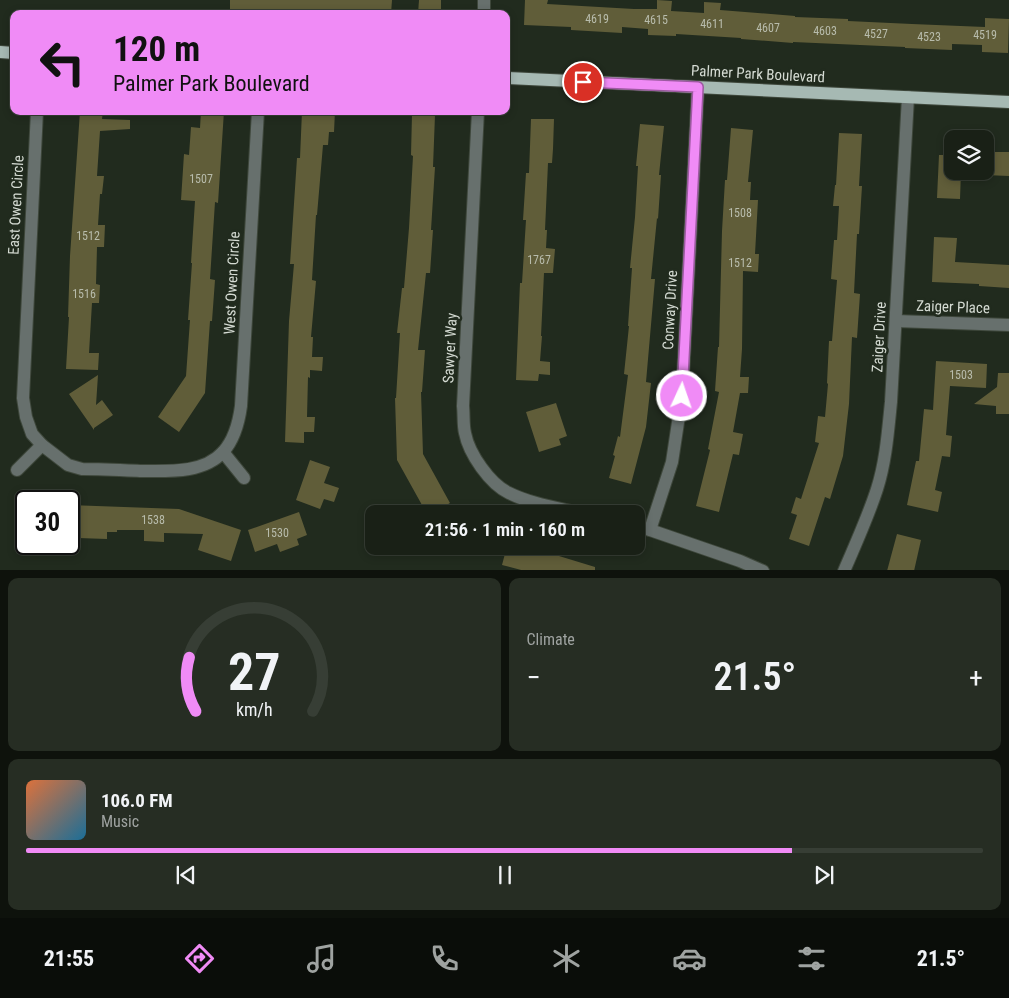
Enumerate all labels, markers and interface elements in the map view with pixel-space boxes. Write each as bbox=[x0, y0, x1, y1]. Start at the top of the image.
house number: 4619 bbox=[585, 12, 609, 26]
house number: 4615 bbox=[644, 13, 668, 27]
house number: 4611 bbox=[700, 17, 724, 31]
house number: 4607 bbox=[756, 21, 780, 35]
house number: 4603 bbox=[813, 24, 837, 38]
house number: 4527 bbox=[864, 27, 888, 41]
house number: 4519 bbox=[973, 28, 997, 42]
text: 120 m bbox=[113, 29, 200, 70]
icon: left bbox=[30, 30, 95, 95]
house number: 4523 bbox=[917, 30, 941, 44]
pin bbox=[562, 61, 604, 103]
street label: Palmer Park Boulevard bbox=[691, 62, 825, 86]
icon: arrive bbox=[569, 68, 597, 96]
text: Palmer Park Boulevard bbox=[113, 71, 310, 96]
map controls bbox=[944, 130, 994, 180]
button: layers bbox=[944, 130, 994, 180]
street label: East Owen Circle bbox=[4, 155, 28, 255]
house number: 1507 bbox=[189, 172, 213, 186]
house number: 1508 bbox=[728, 206, 752, 220]
house number: 1512 bbox=[76, 229, 100, 243]
street label: West Owen Circle bbox=[220, 231, 244, 335]
house number: 1767 bbox=[527, 253, 551, 267]
house number: 1512 bbox=[728, 256, 752, 270]
street label: Conway Drive bbox=[659, 270, 681, 350]
house number: 1516 bbox=[72, 287, 96, 301]
street label: Zaiger Place bbox=[916, 297, 990, 317]
street label: Zaiger Drive bbox=[868, 301, 890, 373]
street label: Sawyer Way bbox=[439, 312, 461, 384]
house number: 1503 bbox=[949, 368, 973, 382]
position arrow bbox=[655, 369, 707, 421]
speed limit sign: 30 bbox=[15, 490, 80, 555]
house number: 1538 bbox=[141, 513, 165, 527]
text: 21:56 · 1 min · 160 m bbox=[425, 518, 585, 541]
house number: 1530 bbox=[265, 526, 289, 540]
text: Climate bbox=[527, 630, 575, 649]
text: 27 bbox=[228, 642, 281, 703]
text: 21.5° bbox=[713, 655, 796, 699]
text: − bbox=[527, 661, 541, 694]
text: + bbox=[969, 661, 983, 694]
text: km/h bbox=[236, 699, 273, 720]
text: 106.0 FM bbox=[101, 789, 173, 812]
text: Music bbox=[101, 812, 139, 831]
icon: previous bbox=[172, 861, 200, 889]
icon: pause bbox=[491, 861, 519, 889]
icon: next bbox=[810, 861, 838, 889]
icon: directions bbox=[182, 941, 217, 976]
icon: music bbox=[304, 941, 339, 976]
icon: phone bbox=[427, 941, 462, 976]
icon: climate bbox=[549, 941, 584, 976]
icon: car bbox=[672, 941, 707, 976]
icon: filters bbox=[794, 941, 829, 976]
text: 21:55 bbox=[44, 946, 94, 971]
text: 21.5° bbox=[917, 946, 965, 971]

